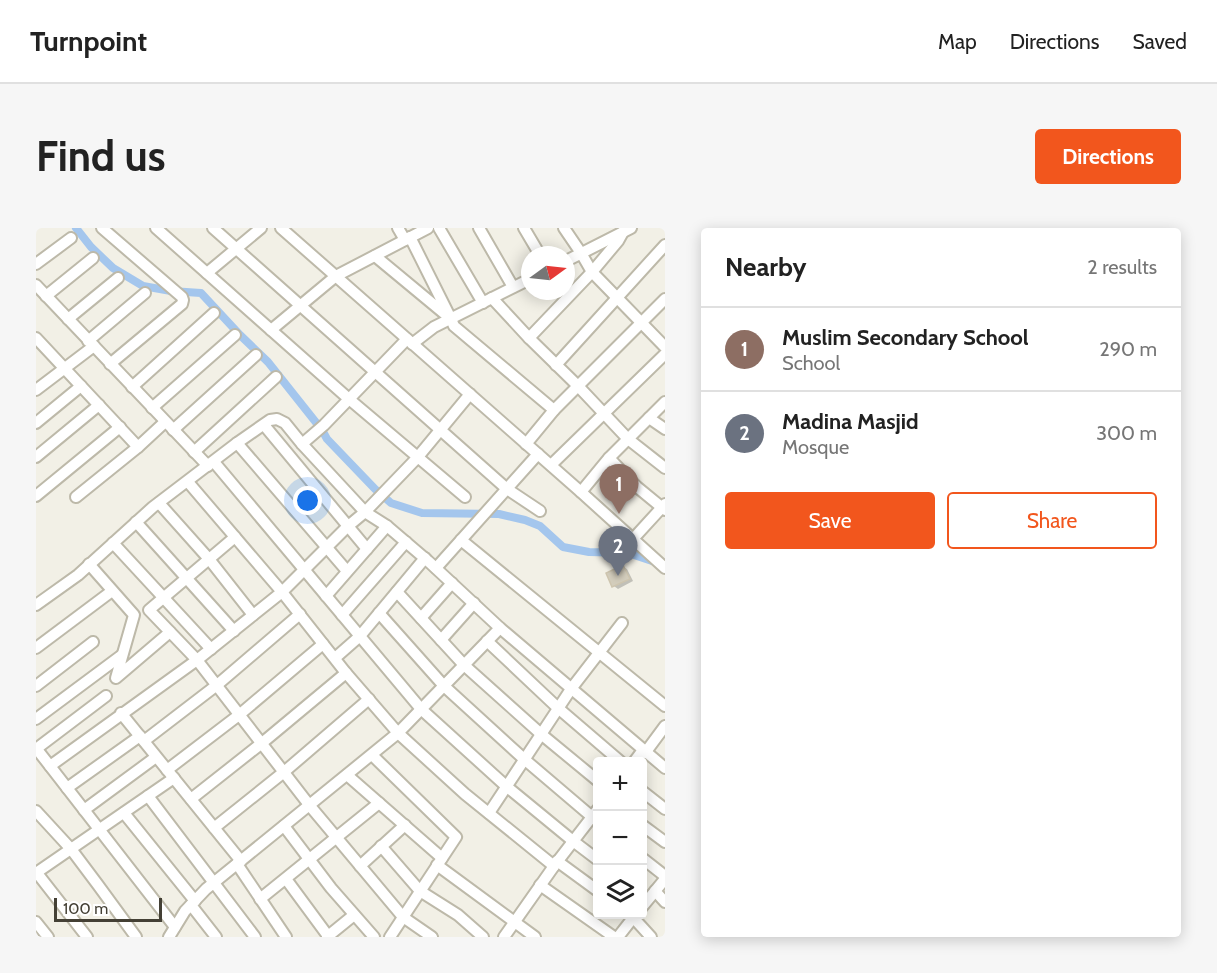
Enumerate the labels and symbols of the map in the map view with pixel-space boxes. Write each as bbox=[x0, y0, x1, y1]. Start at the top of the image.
north arrow bbox=[521, 246, 575, 300]
pin: 1 bbox=[600, 464, 638, 514]
your location bbox=[293, 486, 322, 515]
pin: 2 bbox=[598, 526, 638, 576]
scale bar bbox=[54, 895, 162, 922]

